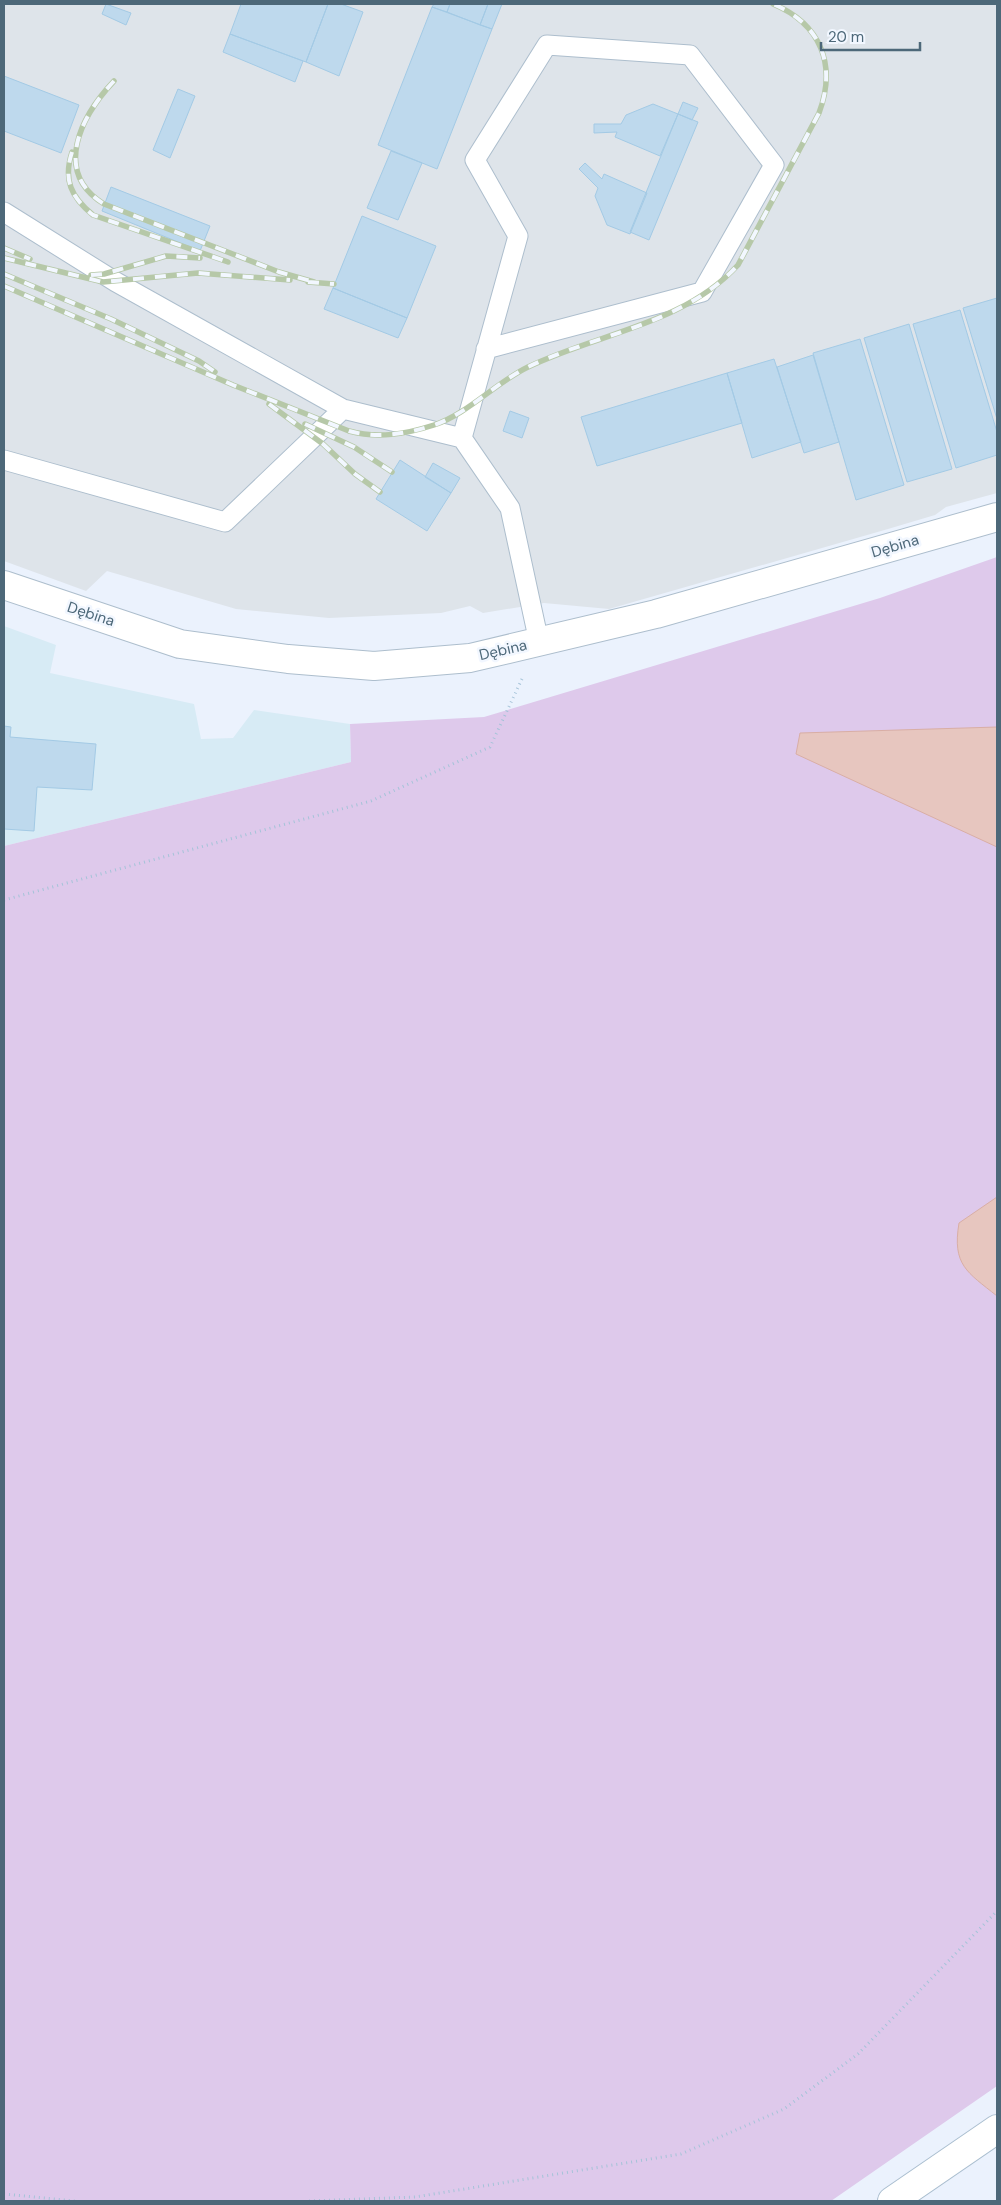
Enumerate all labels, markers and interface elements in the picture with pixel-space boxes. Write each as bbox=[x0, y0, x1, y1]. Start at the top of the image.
scale bar bbox=[821, 20, 920, 52]
text: 20 m bbox=[828, 27, 864, 47]
street label: Dębina bbox=[869, 530, 921, 562]
street label: Dębina bbox=[65, 597, 117, 631]
street label: Dębina bbox=[477, 635, 529, 665]

